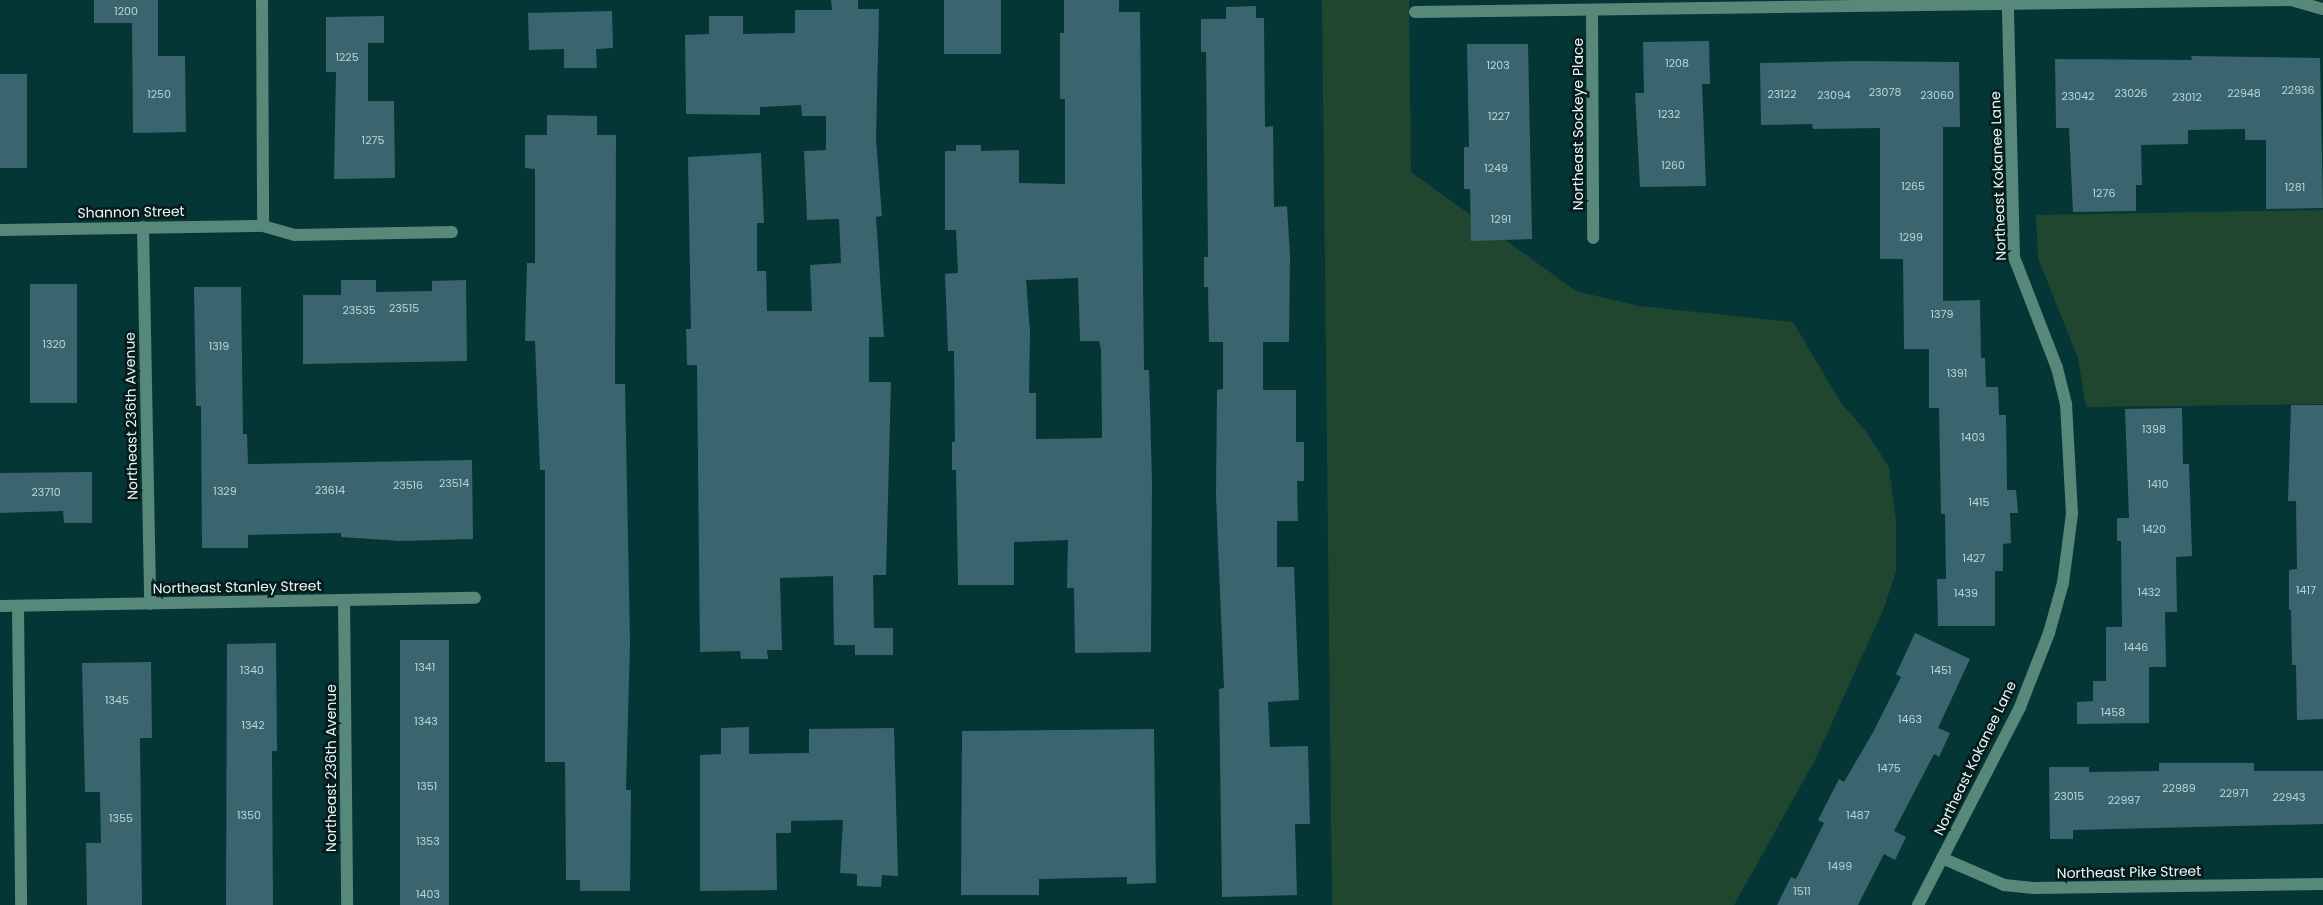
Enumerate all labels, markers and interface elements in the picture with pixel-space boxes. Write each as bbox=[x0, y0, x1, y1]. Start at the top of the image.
house number: 1200 bbox=[114, 4, 138, 18]
street label: Northeast Sockeye Place bbox=[1570, 38, 1586, 210]
house number: 1225 bbox=[335, 50, 359, 64]
house number: 1208 bbox=[1665, 56, 1689, 70]
house number: 1203 bbox=[1486, 58, 1510, 72]
house number: 22936 bbox=[2281, 83, 2315, 97]
house number: 23078 bbox=[1869, 85, 1901, 99]
house number: 23026 bbox=[2114, 86, 2148, 100]
house number: 22948 bbox=[2227, 86, 2261, 100]
house number: 1250 bbox=[147, 87, 171, 101]
house number: 23122 bbox=[1768, 87, 1796, 101]
house number: 23094 bbox=[1817, 88, 1851, 102]
house number: 23060 bbox=[1920, 88, 1954, 102]
house number: 23042 bbox=[2062, 89, 2094, 103]
house number: 23012 bbox=[2172, 90, 2202, 104]
street label: Northeast Kokanee Lane bbox=[1987, 91, 2009, 261]
house number: 1232 bbox=[1658, 107, 1680, 121]
house number: 1227 bbox=[1488, 109, 1510, 123]
house number: 1275 bbox=[362, 133, 384, 147]
house number: 1260 bbox=[1661, 158, 1685, 172]
house number: 1249 bbox=[1484, 161, 1508, 175]
house number: 1265 bbox=[1901, 179, 1925, 193]
house number: 1281 bbox=[2285, 180, 2305, 194]
house number: 1276 bbox=[2093, 186, 2115, 200]
street label: Shannon Street bbox=[77, 203, 185, 221]
house number: 1291 bbox=[1491, 212, 1511, 226]
house number: 1299 bbox=[1899, 230, 1923, 244]
house number: 23515 bbox=[389, 301, 419, 315]
house number: 23535 bbox=[342, 303, 376, 317]
house number: 1379 bbox=[1931, 307, 1953, 321]
street label: Northeast 236th Avenue bbox=[121, 332, 141, 500]
house number: 1320 bbox=[42, 337, 66, 351]
house number: 1319 bbox=[209, 339, 229, 353]
house number: 1391 bbox=[1947, 366, 1967, 380]
house number: 1398 bbox=[2142, 422, 2166, 436]
house number: 1403 bbox=[1961, 430, 1985, 444]
house number: 23514 bbox=[439, 476, 469, 490]
house number: 1410 bbox=[2148, 477, 2168, 491]
house number: 23516 bbox=[393, 478, 423, 492]
house number: 23614 bbox=[315, 483, 345, 497]
house number: 1329 bbox=[213, 484, 237, 498]
house number: 23710 bbox=[31, 485, 61, 499]
house number: 1415 bbox=[1969, 495, 1989, 509]
house number: 1420 bbox=[2142, 522, 2166, 536]
house number: 1427 bbox=[1963, 551, 1985, 565]
street label: Northeast Stanley Street bbox=[152, 577, 322, 597]
house number: 1417 bbox=[2296, 583, 2316, 597]
house number: 1432 bbox=[2137, 585, 2161, 599]
house number: 1439 bbox=[1954, 586, 1978, 600]
house number: 1446 bbox=[2124, 640, 2148, 654]
house number: 1341 bbox=[415, 660, 435, 674]
house number: 1340 bbox=[240, 663, 264, 677]
house number: 1451 bbox=[1931, 663, 1951, 677]
street label: Northeast Kokanee Lane bbox=[1930, 678, 2020, 838]
street label: Northeast 236th Avenue bbox=[323, 684, 339, 852]
house number: 1345 bbox=[105, 693, 129, 707]
house number: 1458 bbox=[2101, 705, 2125, 719]
house number: 1463 bbox=[1898, 712, 1922, 726]
house number: 1343 bbox=[414, 714, 438, 728]
house number: 1342 bbox=[241, 718, 265, 732]
house number: 1475 bbox=[1877, 761, 1901, 775]
house number: 1351 bbox=[417, 779, 437, 793]
house number: 22989 bbox=[2162, 781, 2196, 795]
house number: 22971 bbox=[2219, 786, 2249, 800]
house number: 23015 bbox=[2054, 789, 2084, 803]
house number: 22943 bbox=[2273, 790, 2305, 804]
house number: 22997 bbox=[2108, 793, 2140, 807]
house number: 1350 bbox=[237, 808, 261, 822]
house number: 1487 bbox=[1846, 808, 1870, 822]
house number: 1355 bbox=[109, 811, 133, 825]
house number: 1353 bbox=[416, 834, 440, 848]
house number: 1499 bbox=[1828, 859, 1852, 873]
street label: Northeast Pike Street bbox=[2057, 862, 2201, 882]
house number: 1511 bbox=[1793, 884, 1811, 898]
house number: 1403 bbox=[416, 887, 440, 901]

